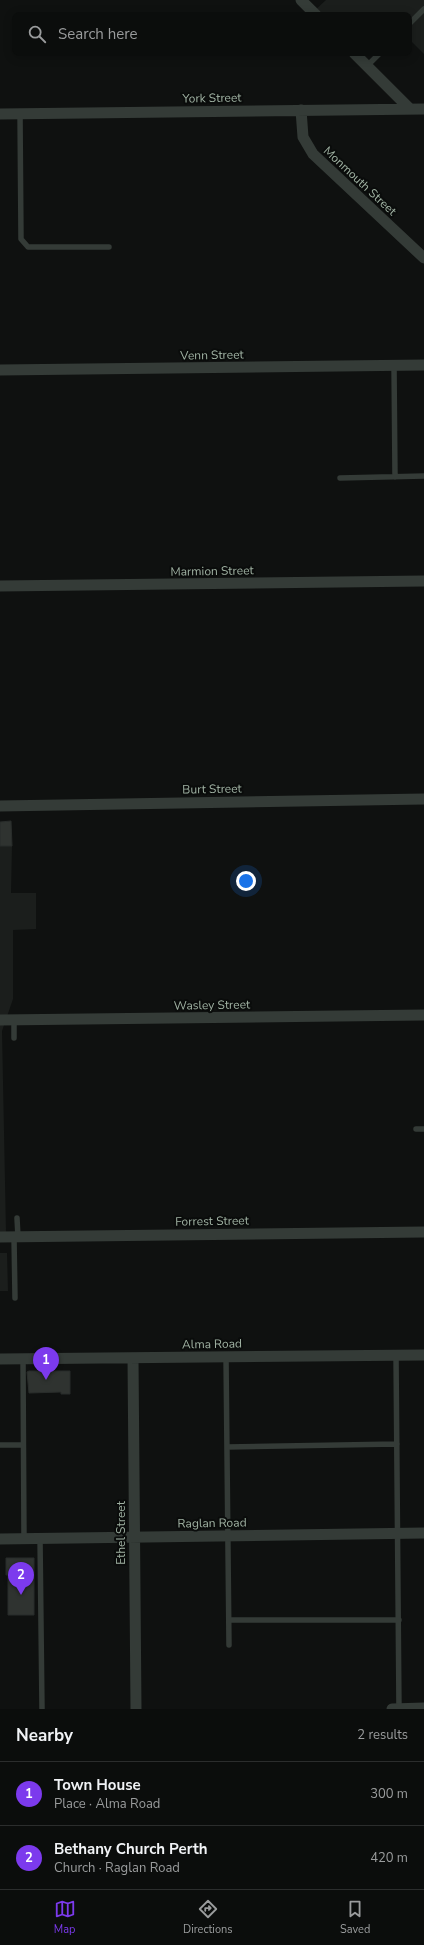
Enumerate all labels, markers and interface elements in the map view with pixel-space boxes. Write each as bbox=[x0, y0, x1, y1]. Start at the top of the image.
search box bbox=[12, 12, 412, 56]
icon: search bbox=[26, 23, 48, 45]
text: Search here bbox=[58, 24, 138, 44]
street label: York Street bbox=[181, 89, 242, 107]
street label: Monmouth Street bbox=[320, 143, 401, 220]
street label: Venn Street bbox=[179, 346, 245, 364]
street label: Marmion Street bbox=[170, 562, 255, 580]
street label: Burt Street bbox=[182, 780, 243, 798]
your location bbox=[236, 871, 256, 891]
street label: Wasley Street bbox=[174, 996, 251, 1014]
street label: Forrest Street bbox=[175, 1212, 250, 1230]
street label: Alma Road bbox=[182, 1335, 242, 1353]
pin: 1 bbox=[33, 1347, 59, 1380]
street label: Ethel Street bbox=[113, 1500, 129, 1565]
street label: Raglan Road bbox=[177, 1514, 247, 1532]
pin: 2 bbox=[8, 1562, 34, 1595]
text: Nearby bbox=[16, 1724, 73, 1747]
text: 2 results bbox=[357, 1726, 408, 1744]
text: Town House bbox=[54, 1775, 141, 1795]
text: 1 bbox=[25, 1785, 33, 1803]
text: 300 m bbox=[370, 1785, 408, 1803]
text: Place · Alma Road bbox=[54, 1795, 160, 1813]
text: Bethany Church Perth bbox=[54, 1839, 207, 1859]
text: 2 bbox=[25, 1849, 33, 1867]
text: 420 m bbox=[370, 1849, 408, 1867]
text: Church · Raglan Road bbox=[54, 1859, 180, 1877]
tab: Map bbox=[54, 1898, 76, 1937]
tab: Directions bbox=[183, 1898, 233, 1937]
tab: Saved bbox=[340, 1898, 370, 1937]

